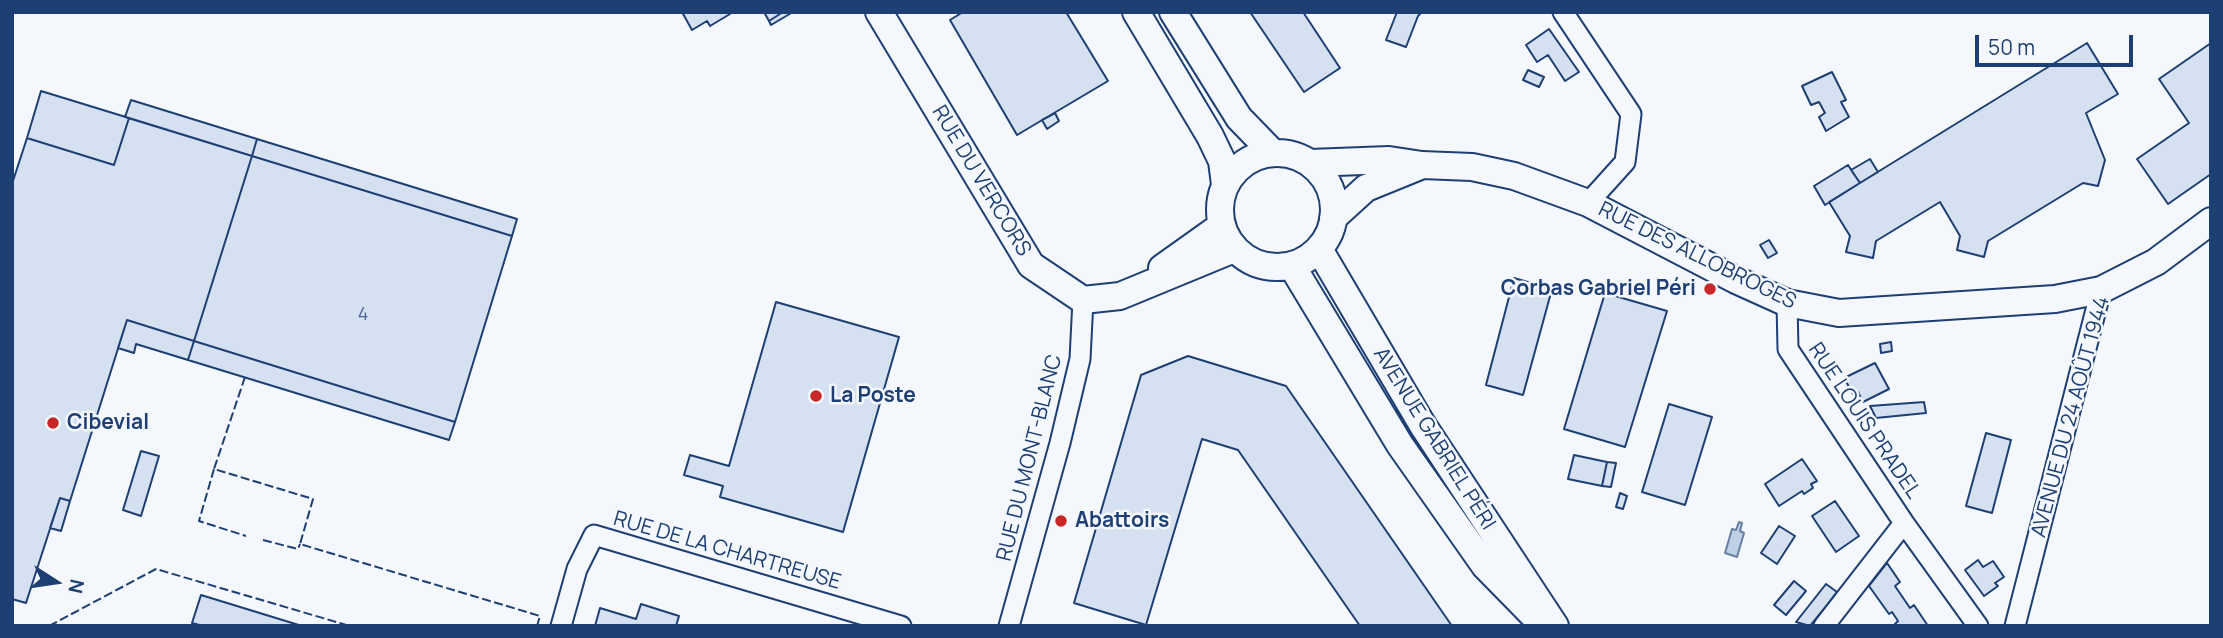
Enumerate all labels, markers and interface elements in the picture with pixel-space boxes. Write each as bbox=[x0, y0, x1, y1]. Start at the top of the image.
scale bar bbox=[1978, 21, 2136, 65]
text: 50 m bbox=[1988, 33, 2035, 61]
street label: RUE DU VERCORS bbox=[926, 101, 1036, 261]
street label: RUE DES ALLOBROGES bbox=[1594, 197, 1800, 315]
place label: Corbas Gabriel Péri bbox=[1501, 276, 1696, 302]
marker: Corbas Gabriel Péri bbox=[1702, 281, 1718, 297]
street label: AVENUE DU 24 AOÛT 1944 bbox=[2027, 294, 2115, 540]
house number: 4 bbox=[358, 304, 368, 326]
street label: RUE LOUIS PRADEL bbox=[1803, 338, 1925, 504]
street label: AVENUE GABRIEL PÉRI bbox=[1368, 343, 1500, 535]
street label: RUE DU MONT-BLANC bbox=[992, 352, 1068, 564]
place label: La Poste bbox=[830, 383, 916, 409]
marker: La Poste bbox=[808, 388, 824, 404]
place label: Cibevial bbox=[67, 410, 149, 436]
marker: Cibevial bbox=[45, 415, 61, 431]
street label: RUE DE LA CHARTREUSE bbox=[610, 506, 844, 596]
place label: Abattoirs bbox=[1075, 508, 1169, 534]
marker: Abattoirs bbox=[1053, 513, 1069, 529]
north arrow bbox=[21, 547, 91, 617]
text: N bbox=[62, 577, 91, 596]

